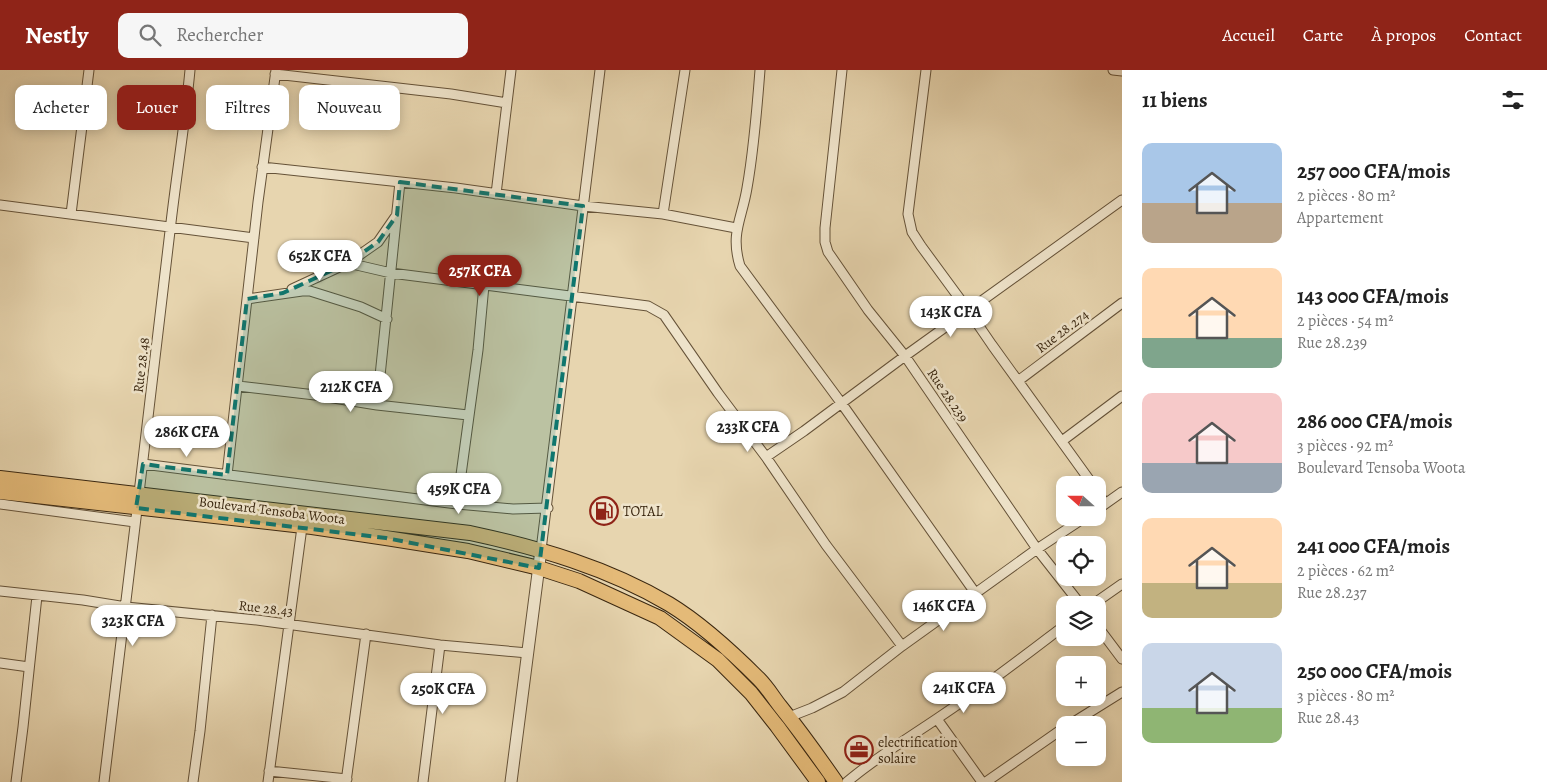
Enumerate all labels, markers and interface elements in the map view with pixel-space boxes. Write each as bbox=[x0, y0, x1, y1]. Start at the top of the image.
search box bbox=[118, 13, 468, 58]
text: Nestly bbox=[25, 19, 88, 51]
icon: search bbox=[136, 21, 164, 49]
text: Rechercher bbox=[176, 22, 264, 48]
text: Accueil bbox=[1222, 23, 1275, 47]
text: Carte bbox=[1303, 23, 1343, 47]
text: À propos bbox=[1371, 23, 1436, 47]
text: Contact bbox=[1464, 23, 1522, 47]
chip: Acheter bbox=[15, 85, 107, 130]
chip: Louer bbox=[117, 85, 196, 130]
chip: Filtres bbox=[206, 85, 289, 130]
chip: Nouveau bbox=[299, 85, 400, 130]
text: 11 biens bbox=[1142, 86, 1208, 114]
icon: filters bbox=[1499, 86, 1527, 114]
text: 257 000 CFA/mois bbox=[1297, 157, 1451, 185]
icon: home bbox=[1182, 163, 1242, 223]
text: 2 pièces · 80 m² bbox=[1297, 185, 1396, 207]
text: Appartement bbox=[1297, 207, 1383, 229]
pin: 652K CFA bbox=[268, 240, 372, 282]
text: 652K CFA bbox=[288, 245, 352, 267]
pin: 257K CFA bbox=[428, 254, 532, 297]
text: 257K CFA bbox=[449, 260, 511, 282]
text: 143 000 CFA/mois bbox=[1297, 282, 1449, 310]
icon: home bbox=[1182, 288, 1242, 348]
pin: 143K CFA bbox=[899, 296, 1003, 338]
text: 143K CFA bbox=[920, 301, 982, 323]
street label: Rue 28.274 bbox=[1032, 305, 1093, 357]
text: 2 pièces · 54 m² bbox=[1297, 310, 1393, 332]
text: Rue 28.239 bbox=[1297, 332, 1367, 354]
street label: Rue 28.48 bbox=[129, 336, 154, 394]
street label: Rue 28.239 bbox=[923, 365, 973, 426]
pin: 212K CFA bbox=[299, 370, 403, 413]
text: 212K CFA bbox=[320, 376, 382, 398]
text: 286 000 CFA/mois bbox=[1297, 407, 1453, 435]
pin: 233K CFA bbox=[696, 410, 800, 453]
icon: home bbox=[1182, 413, 1242, 473]
pin: 286K CFA bbox=[135, 416, 239, 458]
text: 233K CFA bbox=[717, 416, 779, 438]
text: 286K CFA bbox=[155, 421, 219, 443]
text: 3 pièces · 92 m² bbox=[1297, 435, 1393, 457]
text: Boulevard Tensoba Woota bbox=[1297, 457, 1465, 479]
pin: 459K CFA bbox=[407, 472, 511, 515]
north arrow bbox=[1056, 476, 1106, 526]
map controls bbox=[1056, 476, 1106, 766]
text: 459K CFA bbox=[428, 478, 490, 500]
street label: Boulevard Tensoba Woota bbox=[198, 492, 347, 529]
fuel station icon: TOTAL bbox=[589, 496, 619, 526]
place label: TOTAL bbox=[623, 502, 663, 521]
text: 241 000 CFA/mois bbox=[1297, 532, 1450, 560]
button: locate bbox=[1056, 536, 1106, 586]
icon: home bbox=[1182, 538, 1242, 598]
text: 2 pièces · 62 m² bbox=[1297, 560, 1394, 582]
text: Rue 28.237 bbox=[1297, 582, 1367, 604]
pin: 146K CFA bbox=[892, 590, 996, 632]
text: 146K CFA bbox=[913, 595, 975, 617]
street label: Rue 28.43 bbox=[238, 596, 294, 621]
button: layers bbox=[1056, 596, 1106, 646]
pin: 323K CFA bbox=[81, 604, 185, 647]
text: 323K CFA bbox=[102, 610, 164, 632]
button: + bbox=[1056, 656, 1106, 706]
text: 250 000 CFA/mois bbox=[1297, 657, 1452, 685]
icon: home bbox=[1182, 663, 1242, 723]
pin: 250K CFA bbox=[391, 672, 495, 715]
pin: 241K CFA bbox=[912, 672, 1016, 714]
text: 241K CFA bbox=[933, 677, 995, 699]
text: 250K CFA bbox=[411, 678, 475, 700]
text: 3 pièces · 80 m² bbox=[1297, 685, 1395, 707]
text: Rue 28.43 bbox=[1297, 707, 1359, 729]
button: − bbox=[1056, 716, 1106, 766]
place label: electrification solaire bbox=[878, 733, 958, 768]
office icon: electrification solaire bbox=[844, 735, 874, 765]

